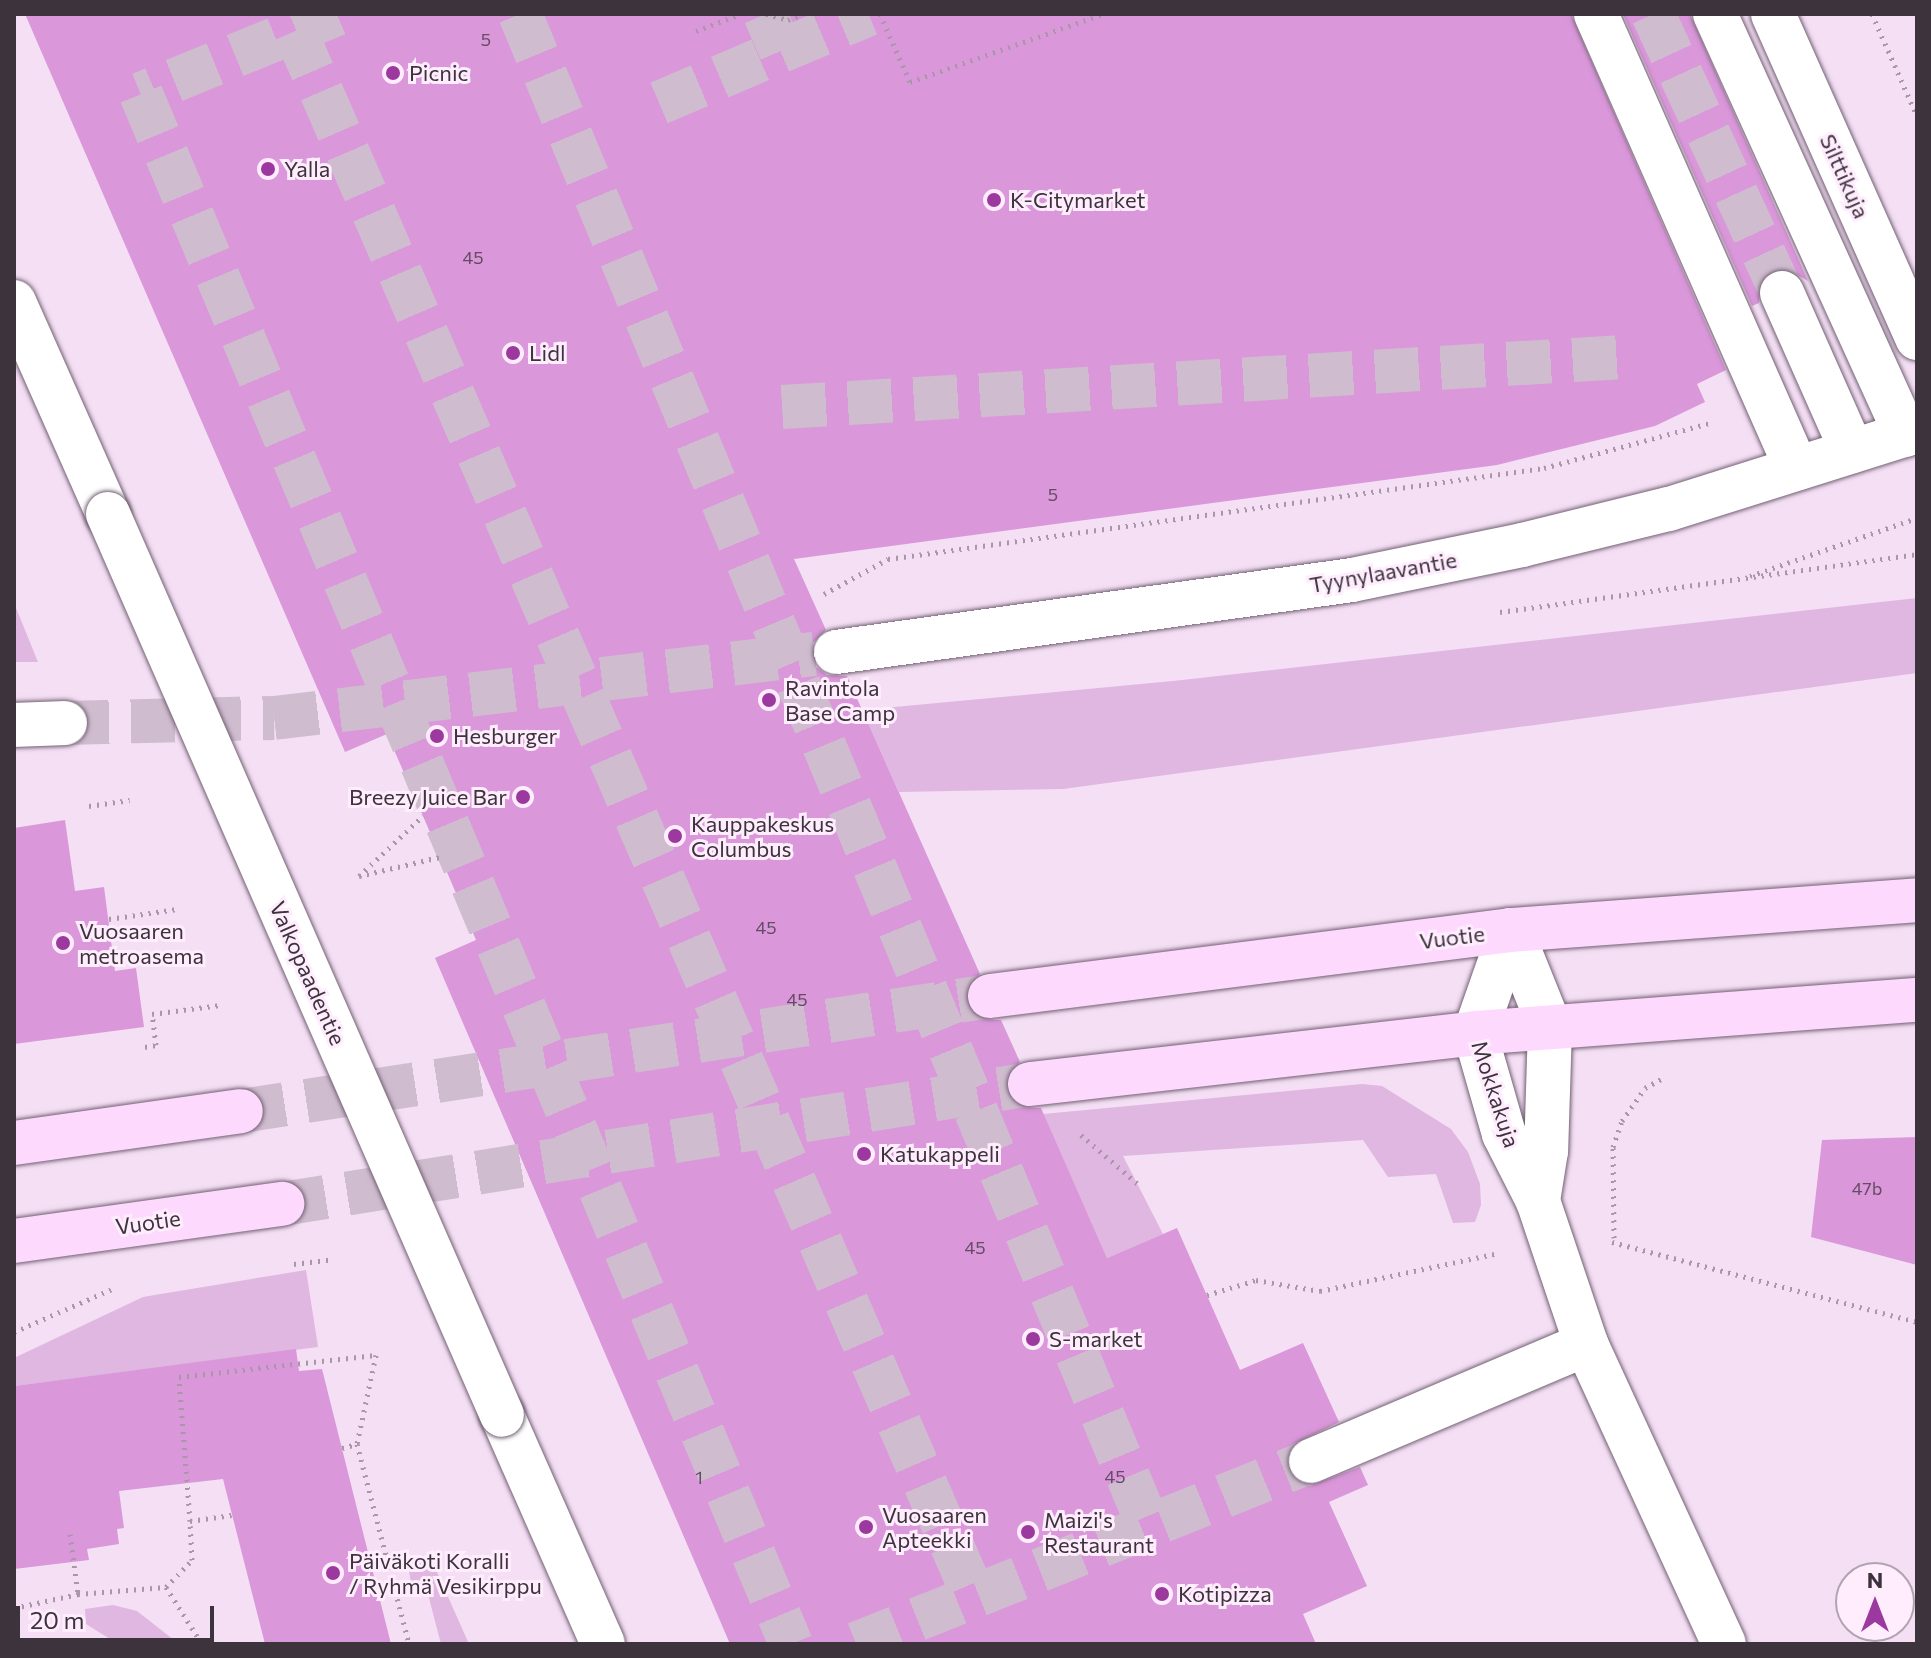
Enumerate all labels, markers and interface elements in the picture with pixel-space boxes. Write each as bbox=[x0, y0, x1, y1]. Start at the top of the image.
house number: 5 bbox=[481, 28, 491, 50]
place label: Picnic bbox=[409, 60, 468, 86]
marker: Picnic bbox=[384, 64, 402, 82]
street label: Silttikuja bbox=[1815, 130, 1875, 222]
place label: Yalla bbox=[284, 156, 330, 182]
marker: Yalla bbox=[259, 160, 277, 178]
place label: K-Citymarket bbox=[1010, 187, 1145, 213]
marker: K-Citymarket bbox=[985, 191, 1003, 209]
house number: 45 bbox=[462, 246, 484, 268]
place label: Lidl bbox=[529, 340, 566, 366]
marker: Lidl bbox=[504, 344, 522, 362]
house number: 5 bbox=[1048, 483, 1058, 505]
street label: Tyynylaavantie bbox=[1307, 546, 1459, 598]
place label: Ravintola Base Camp bbox=[785, 674, 895, 726]
marker: Ravintola Base Camp bbox=[760, 691, 778, 709]
place label: Hesburger bbox=[453, 723, 557, 749]
marker: Hesburger bbox=[428, 727, 446, 745]
place label: Breezy Juice Bar bbox=[349, 784, 507, 810]
marker: Breezy Juice Bar bbox=[514, 788, 532, 806]
place label: Kauppakeskus Columbus bbox=[691, 810, 834, 862]
marker: Kauppakeskus Columbus bbox=[666, 827, 684, 845]
street label: Valkopaadentie bbox=[264, 897, 352, 1049]
house number: 45 bbox=[755, 916, 777, 938]
place label: Vuosaaren metroasema bbox=[79, 917, 204, 968]
street label: Vuotie bbox=[1418, 920, 1486, 954]
marker: Vuosaaren metroasema bbox=[54, 934, 72, 952]
house number: 45 bbox=[786, 988, 808, 1010]
street label: Mokkakuja bbox=[1466, 1037, 1526, 1151]
place label: Katukappeli bbox=[880, 1141, 1000, 1167]
marker: Katukappeli bbox=[855, 1145, 873, 1163]
house number: 47b bbox=[1852, 1177, 1882, 1199]
street label: Vuotie bbox=[114, 1204, 182, 1240]
house number: 45 bbox=[964, 1236, 986, 1258]
place label: S-market bbox=[1049, 1326, 1143, 1352]
marker: S-market bbox=[1024, 1330, 1042, 1348]
house number: 45 bbox=[1104, 1465, 1126, 1487]
house number: 1 bbox=[695, 1466, 703, 1488]
place label: Vuosaaren Apteekki bbox=[882, 1501, 987, 1552]
place label: Maizi's Restaurant bbox=[1044, 1506, 1154, 1558]
marker: Vuosaaren Apteekki bbox=[857, 1518, 875, 1536]
marker: Maizi's Restaurant bbox=[1019, 1523, 1037, 1541]
place label: Päiväkoti Koralli / Ryhmä Vesikirppu bbox=[349, 1547, 542, 1598]
north arrow bbox=[1835, 1562, 1915, 1642]
marker: Päiväkoti Koralli / Ryhmä Vesikirppu bbox=[324, 1564, 342, 1582]
text: N bbox=[1867, 1566, 1883, 1593]
place label: Kotipizza bbox=[1178, 1581, 1272, 1607]
marker: Kotipizza bbox=[1153, 1585, 1171, 1603]
scale bar bbox=[20, 1590, 218, 1640]
text: 20 m bbox=[30, 1605, 84, 1634]

